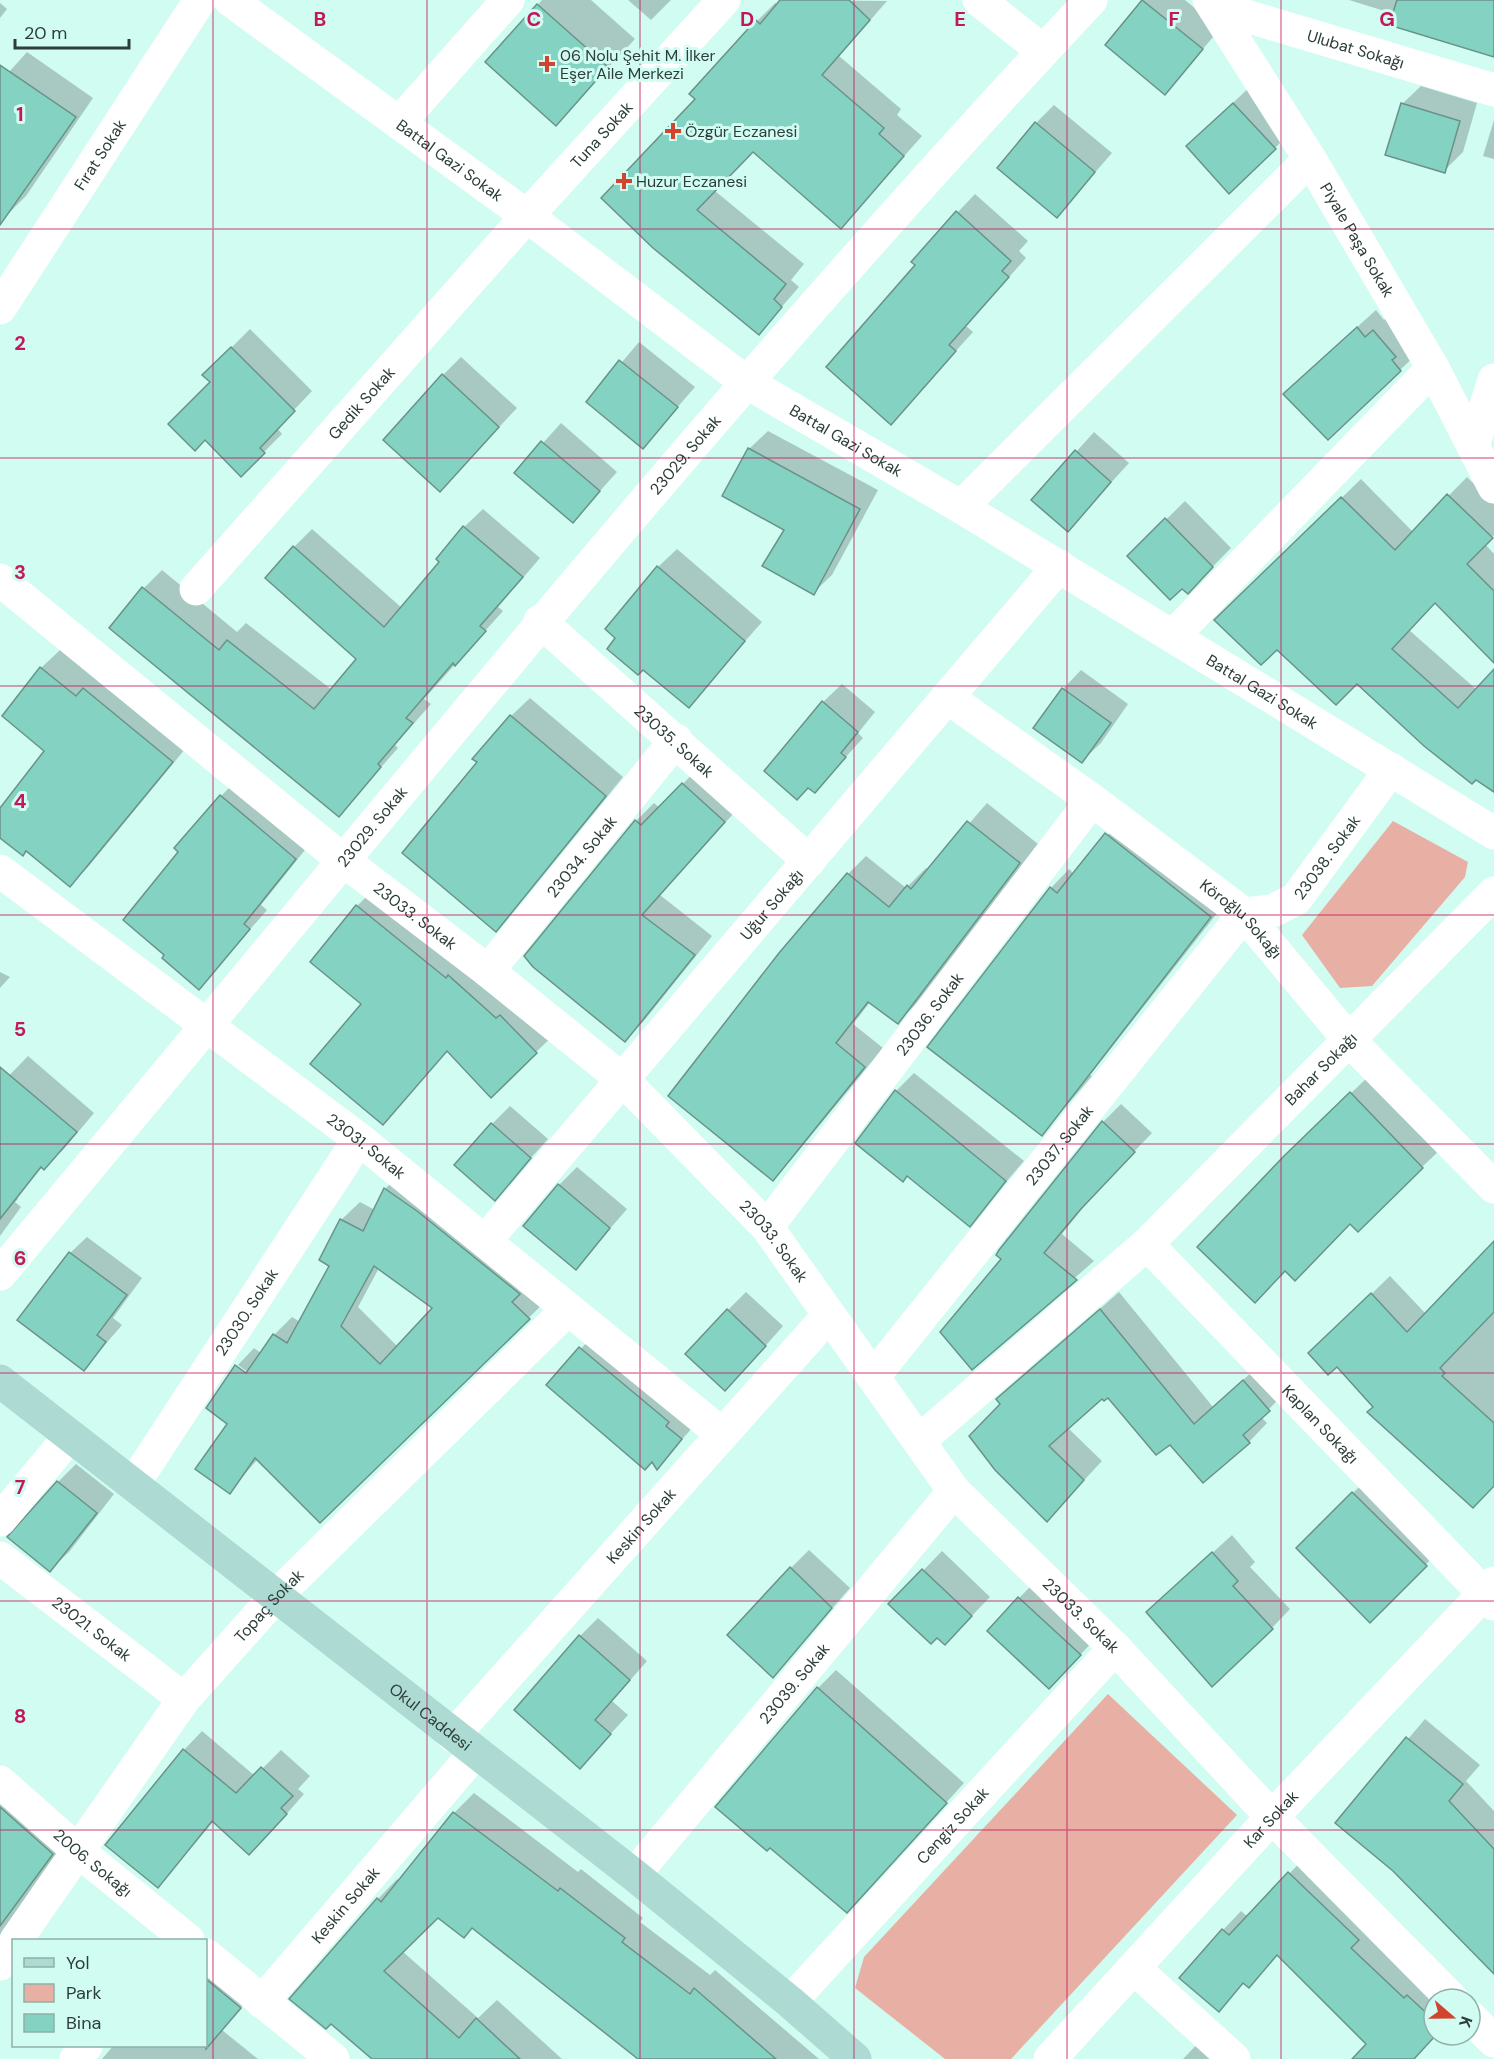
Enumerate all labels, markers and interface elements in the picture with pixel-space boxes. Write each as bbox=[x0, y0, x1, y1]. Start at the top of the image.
text: B bbox=[314, 6, 326, 32]
text: C bbox=[527, 6, 541, 32]
text: D bbox=[740, 6, 754, 32]
text: E bbox=[954, 6, 966, 32]
text: F bbox=[1168, 6, 1180, 32]
text: G bbox=[1379, 6, 1395, 32]
scale bar bbox=[15, 12, 129, 50]
text: 20 m bbox=[24, 21, 67, 45]
street label: Ulubat Sokağı bbox=[1305, 24, 1407, 73]
place label: 06 Nolu Şehit M. İlker Eşer Aile Merkezi bbox=[560, 45, 715, 84]
marker: 06 Nolu Şehit M. İlker Eşer Aile Merkezi bbox=[538, 55, 556, 73]
street label: Tuna Sokak bbox=[566, 97, 637, 172]
text: 1 bbox=[16, 101, 24, 127]
street label: Battal Gazi Sokak bbox=[392, 114, 508, 206]
street label: Fırat Sokak bbox=[69, 115, 130, 194]
place label: Özgür Eczanesi bbox=[685, 121, 797, 142]
marker: Özgür Eczanesi bbox=[666, 124, 680, 138]
place label: Huzur Eczanesi bbox=[636, 171, 747, 192]
marker: Huzur Eczanesi bbox=[617, 174, 631, 188]
street label: Piyale Paşa Sokak bbox=[1316, 179, 1399, 301]
text: 2 bbox=[14, 330, 26, 356]
street label: Gedik Sokak bbox=[323, 362, 399, 444]
street label: Battal Gazi Sokak bbox=[786, 399, 906, 481]
street label: 23029. Sokak bbox=[645, 410, 725, 499]
text: 3 bbox=[14, 559, 26, 585]
street label: Battal Gazi Sokak bbox=[1203, 649, 1322, 733]
street label: 23035. Sokak bbox=[630, 700, 719, 782]
street label: 23029. Sokak bbox=[332, 781, 412, 871]
text: 4 bbox=[14, 788, 27, 814]
street label: 23038. Sokak bbox=[1289, 810, 1365, 903]
street label: 23034. Sokak bbox=[542, 811, 621, 902]
street label: Uğur Sokağı bbox=[735, 864, 807, 944]
street label: Köroğlu Sokağı bbox=[1196, 874, 1287, 963]
street label: 23033. Sokak bbox=[369, 877, 461, 954]
street label: 23036. Sokak bbox=[891, 968, 968, 1060]
text: 5 bbox=[14, 1016, 26, 1042]
street label: Bahar Sokağı bbox=[1280, 1028, 1361, 1110]
street label: 23037. Sokak bbox=[1020, 1100, 1098, 1190]
street label: 23031. Sokak bbox=[323, 1108, 410, 1183]
street label: 23033. Sokak bbox=[735, 1195, 813, 1286]
text: 6 bbox=[14, 1245, 26, 1271]
street label: 23030. Sokak bbox=[210, 1264, 282, 1359]
street label: Kaplan Sokağı bbox=[1278, 1380, 1363, 1468]
text: 7 bbox=[15, 1474, 26, 1500]
street label: Keskin Sokak bbox=[601, 1483, 680, 1568]
street label: Topaç Sokak bbox=[229, 1564, 308, 1646]
street label: 23033. Sokak bbox=[1038, 1573, 1124, 1657]
street label: 23021. Sokak bbox=[48, 1591, 136, 1666]
street label: 23039. Sokak bbox=[754, 1638, 834, 1728]
street label: Okul Caddesi bbox=[385, 1678, 476, 1755]
text: 8 bbox=[14, 1703, 26, 1729]
street label: Cengiz Sokak bbox=[912, 1782, 993, 1868]
street label: Kar Sokak bbox=[1238, 1786, 1303, 1852]
street label: 2006. Sokağı bbox=[49, 1824, 137, 1901]
street label: Keskin Sokak bbox=[306, 1862, 384, 1948]
legend bbox=[12, 1939, 207, 2047]
text: Yol bbox=[66, 1951, 90, 1975]
text: Park bbox=[66, 1981, 102, 2005]
north arrow bbox=[1422, 1987, 1482, 2047]
text: Bina bbox=[66, 2011, 101, 2035]
text: K bbox=[1454, 2013, 1477, 2031]

